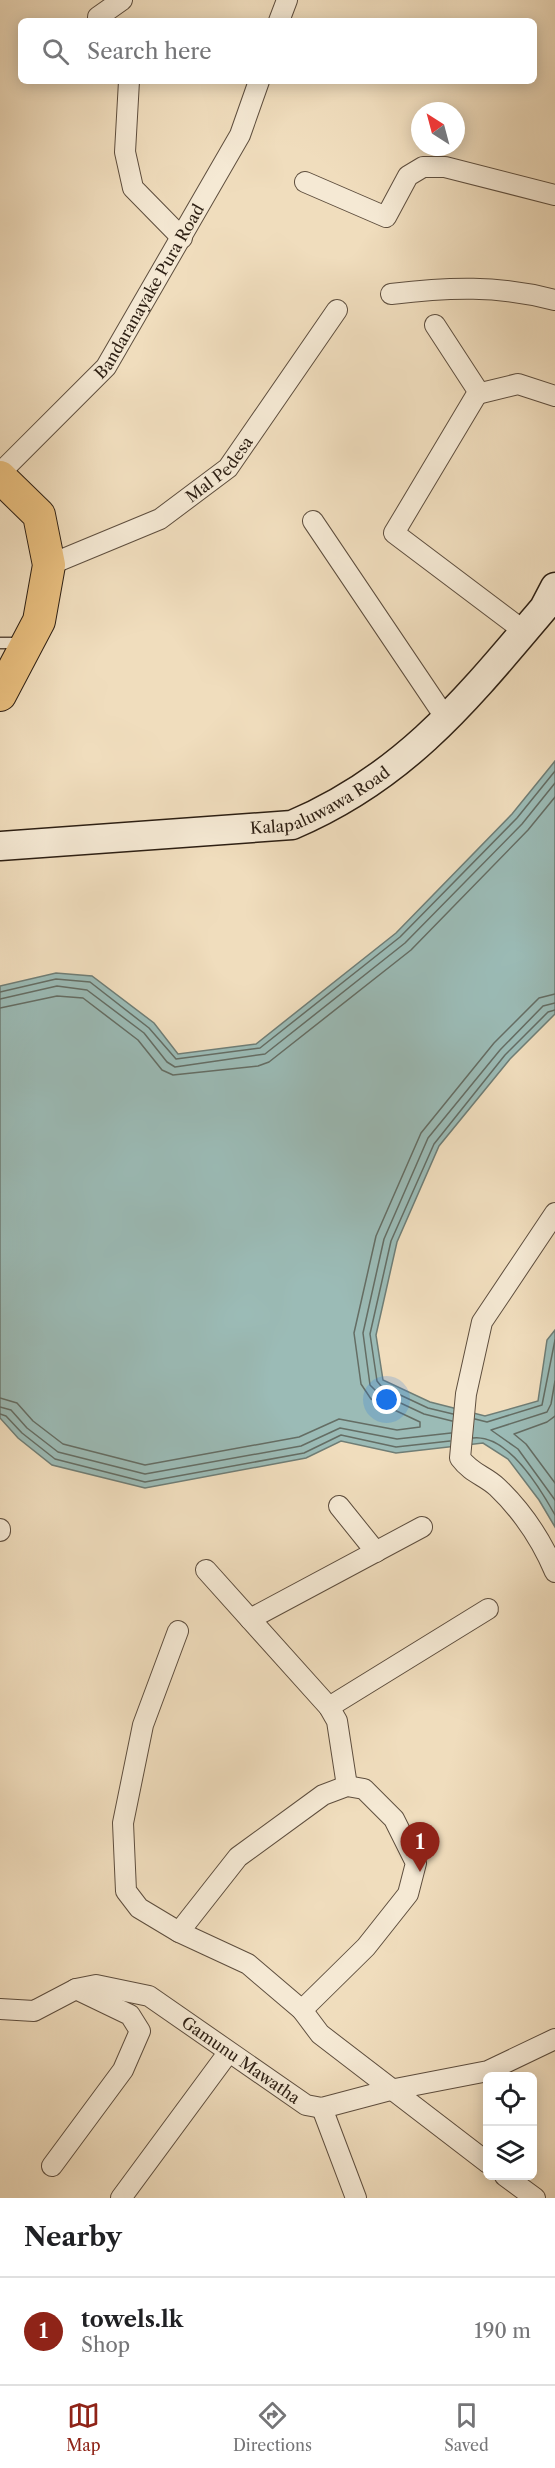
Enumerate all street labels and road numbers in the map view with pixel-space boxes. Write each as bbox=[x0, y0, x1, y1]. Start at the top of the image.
street label: Bandaranayake Pura Road bbox=[90, 200, 208, 383]
street label: Mal Pedesa bbox=[182, 432, 257, 506]
street label: Kalapaluwawa Road bbox=[249, 762, 394, 838]
street label: Gamunu Mawatha bbox=[178, 2012, 305, 2108]

